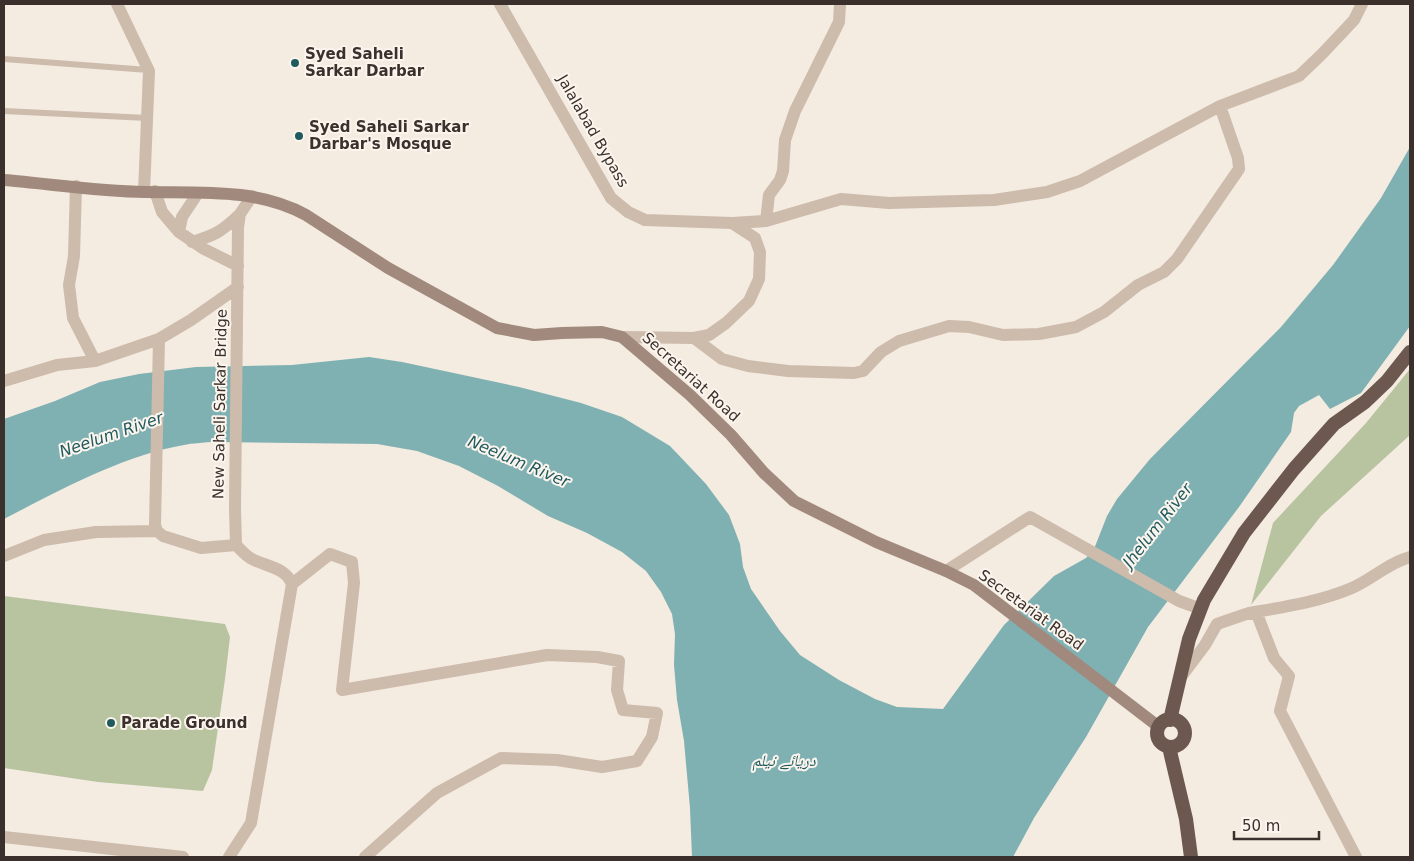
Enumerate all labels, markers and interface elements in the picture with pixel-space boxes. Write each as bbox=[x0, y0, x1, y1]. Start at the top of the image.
place label: Syed Saheli Sarkar Darbar bbox=[305, 45, 425, 80]
marker: Syed Saheli Sarkar Darbar bbox=[289, 57, 301, 69]
street label: Jalalabad Bypass bbox=[553, 71, 633, 191]
place label: Syed Saheli Sarkar Darbar's Mosque bbox=[309, 118, 469, 153]
marker: Syed Saheli Sarkar Darbar's Mosque bbox=[293, 130, 305, 142]
street label: New Saheli Sarkar Bridge bbox=[209, 309, 231, 499]
street label: Secretariat Road bbox=[639, 329, 743, 425]
water label: Neelum River bbox=[57, 407, 167, 461]
water label: Neelum River bbox=[465, 432, 574, 492]
water label: Jhelum River bbox=[1117, 478, 1197, 573]
street label: Secretariat Road bbox=[975, 566, 1087, 654]
place label: Parade Ground bbox=[121, 714, 247, 732]
marker: Parade Ground bbox=[105, 717, 117, 729]
water label: دریائے نیلم bbox=[752, 751, 816, 771]
scale bar bbox=[1234, 808, 1319, 840]
text: 50 m bbox=[1242, 817, 1280, 835]

